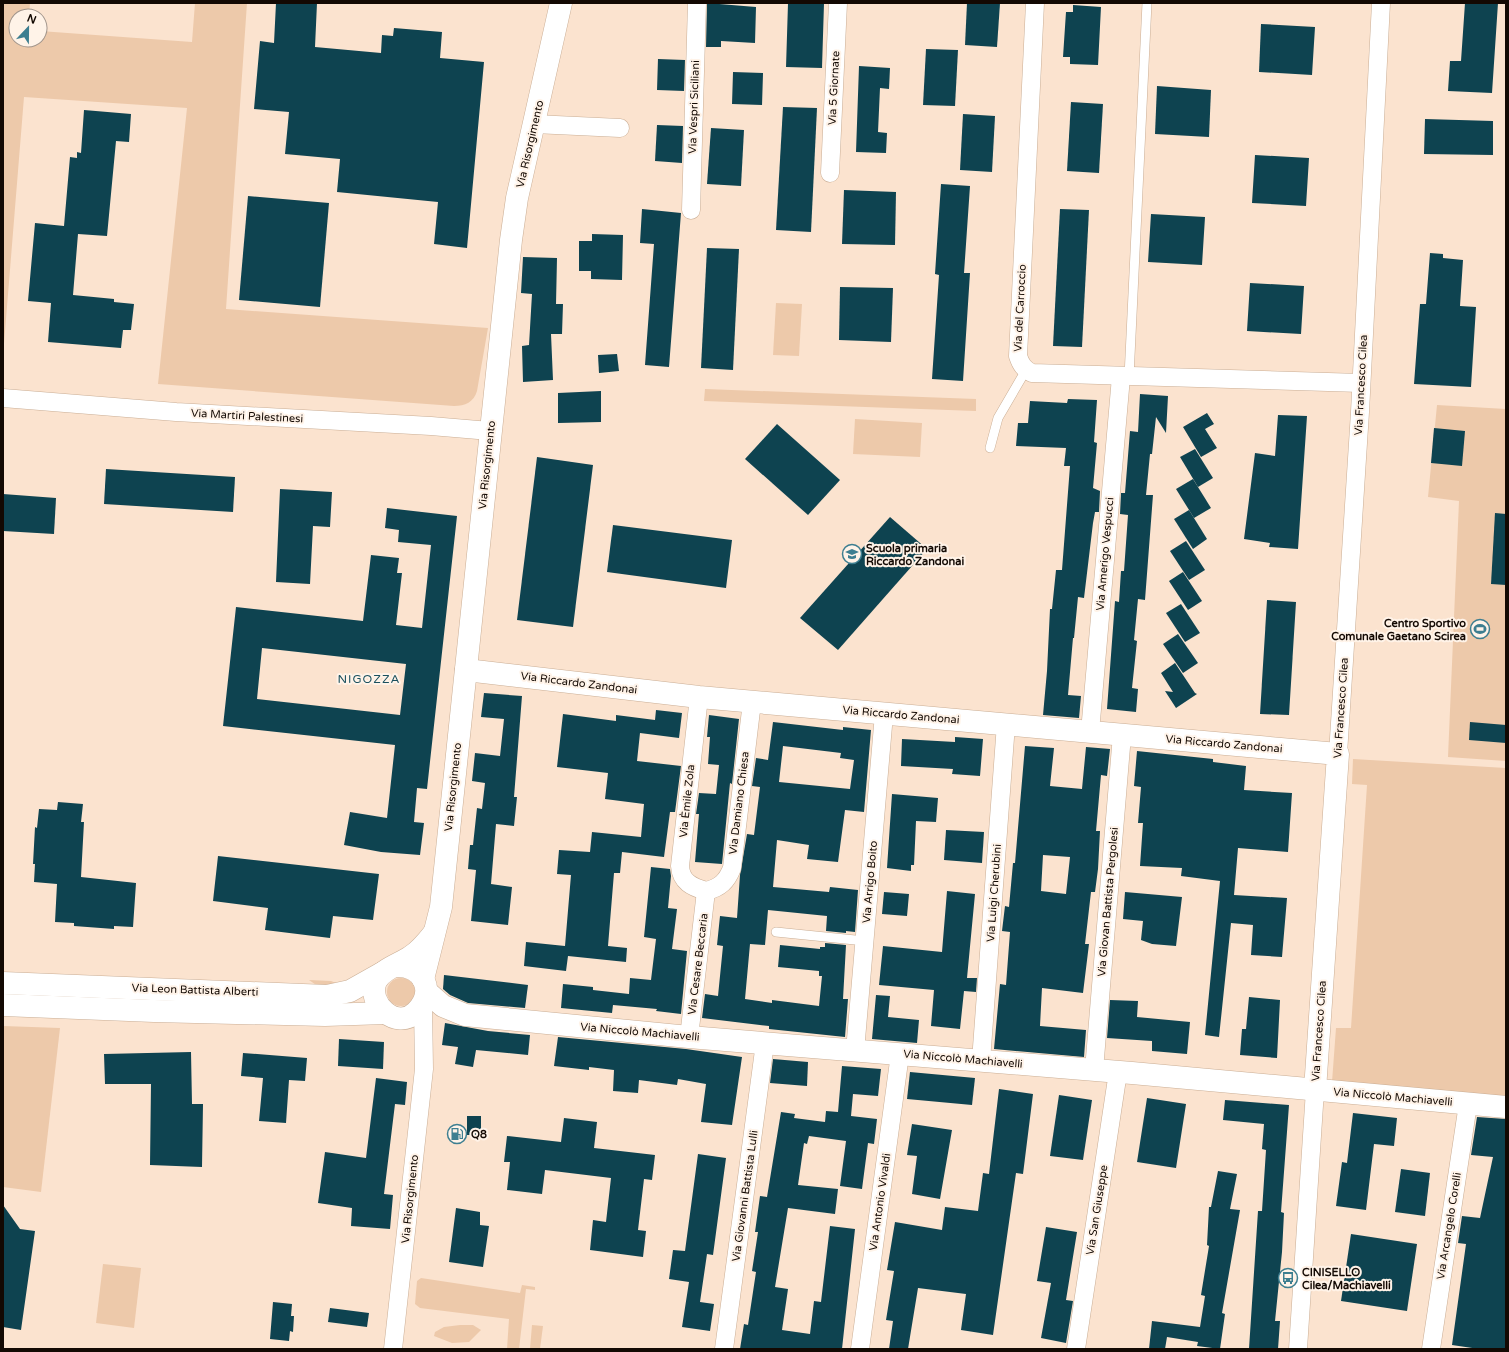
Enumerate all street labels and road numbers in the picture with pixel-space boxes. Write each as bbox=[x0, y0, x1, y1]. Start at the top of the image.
street label: Via 5 Giornate bbox=[826, 51, 842, 125]
street label: Via Vespri Siciliani bbox=[686, 60, 702, 154]
street label: Via Risorgimento bbox=[514, 99, 546, 189]
street label: Via del Carroccio bbox=[1011, 263, 1029, 352]
street label: Via Francesco Cilea bbox=[1352, 334, 1370, 436]
street label: Via Martiri Palestinesi bbox=[191, 407, 303, 425]
street label: Via Risorgimento bbox=[476, 420, 498, 510]
street label: Via Amerigo Vespucci bbox=[1094, 497, 1116, 611]
street label: Via Francesco Cilea bbox=[1331, 657, 1351, 759]
street label: Via Riccardo Zandonai bbox=[520, 669, 638, 697]
street label: Via Riccardo Zandonai bbox=[842, 703, 960, 727]
street label: Via Riccardo Zandonai bbox=[1165, 732, 1283, 756]
street label: Via Risorgimento bbox=[442, 742, 464, 832]
street label: Via Damiano Chiesa bbox=[726, 751, 752, 855]
street label: Via Èmile Zola bbox=[676, 764, 697, 838]
street label: Via Giovan Battista Pergolesi bbox=[1095, 827, 1121, 977]
street label: Via Arrigo Boito bbox=[860, 840, 880, 924]
street label: Via Luigi Cherubini bbox=[984, 844, 1004, 942]
street label: Via Cesare Beccaria bbox=[685, 912, 711, 1016]
street label: Via Francesco Cilea bbox=[1309, 980, 1329, 1082]
street label: Via Leon Battista Alberti bbox=[132, 981, 258, 999]
street label: Via Niccolò Machiavelli bbox=[580, 1020, 700, 1044]
street label: Via Niccolò Machiavelli bbox=[903, 1047, 1023, 1071]
street label: Via Niccolò Machiavelli bbox=[1333, 1085, 1453, 1109]
street label: Via Giovanni Battista Lulli bbox=[729, 1129, 761, 1263]
street label: Via Antonio Vivaldi bbox=[867, 1152, 893, 1252]
street label: Via Risorgimento bbox=[399, 1154, 421, 1244]
street label: Via San Giuseppe bbox=[1083, 1164, 1111, 1256]
street label: Via Arcangelo Corelli bbox=[1434, 1171, 1464, 1281]

